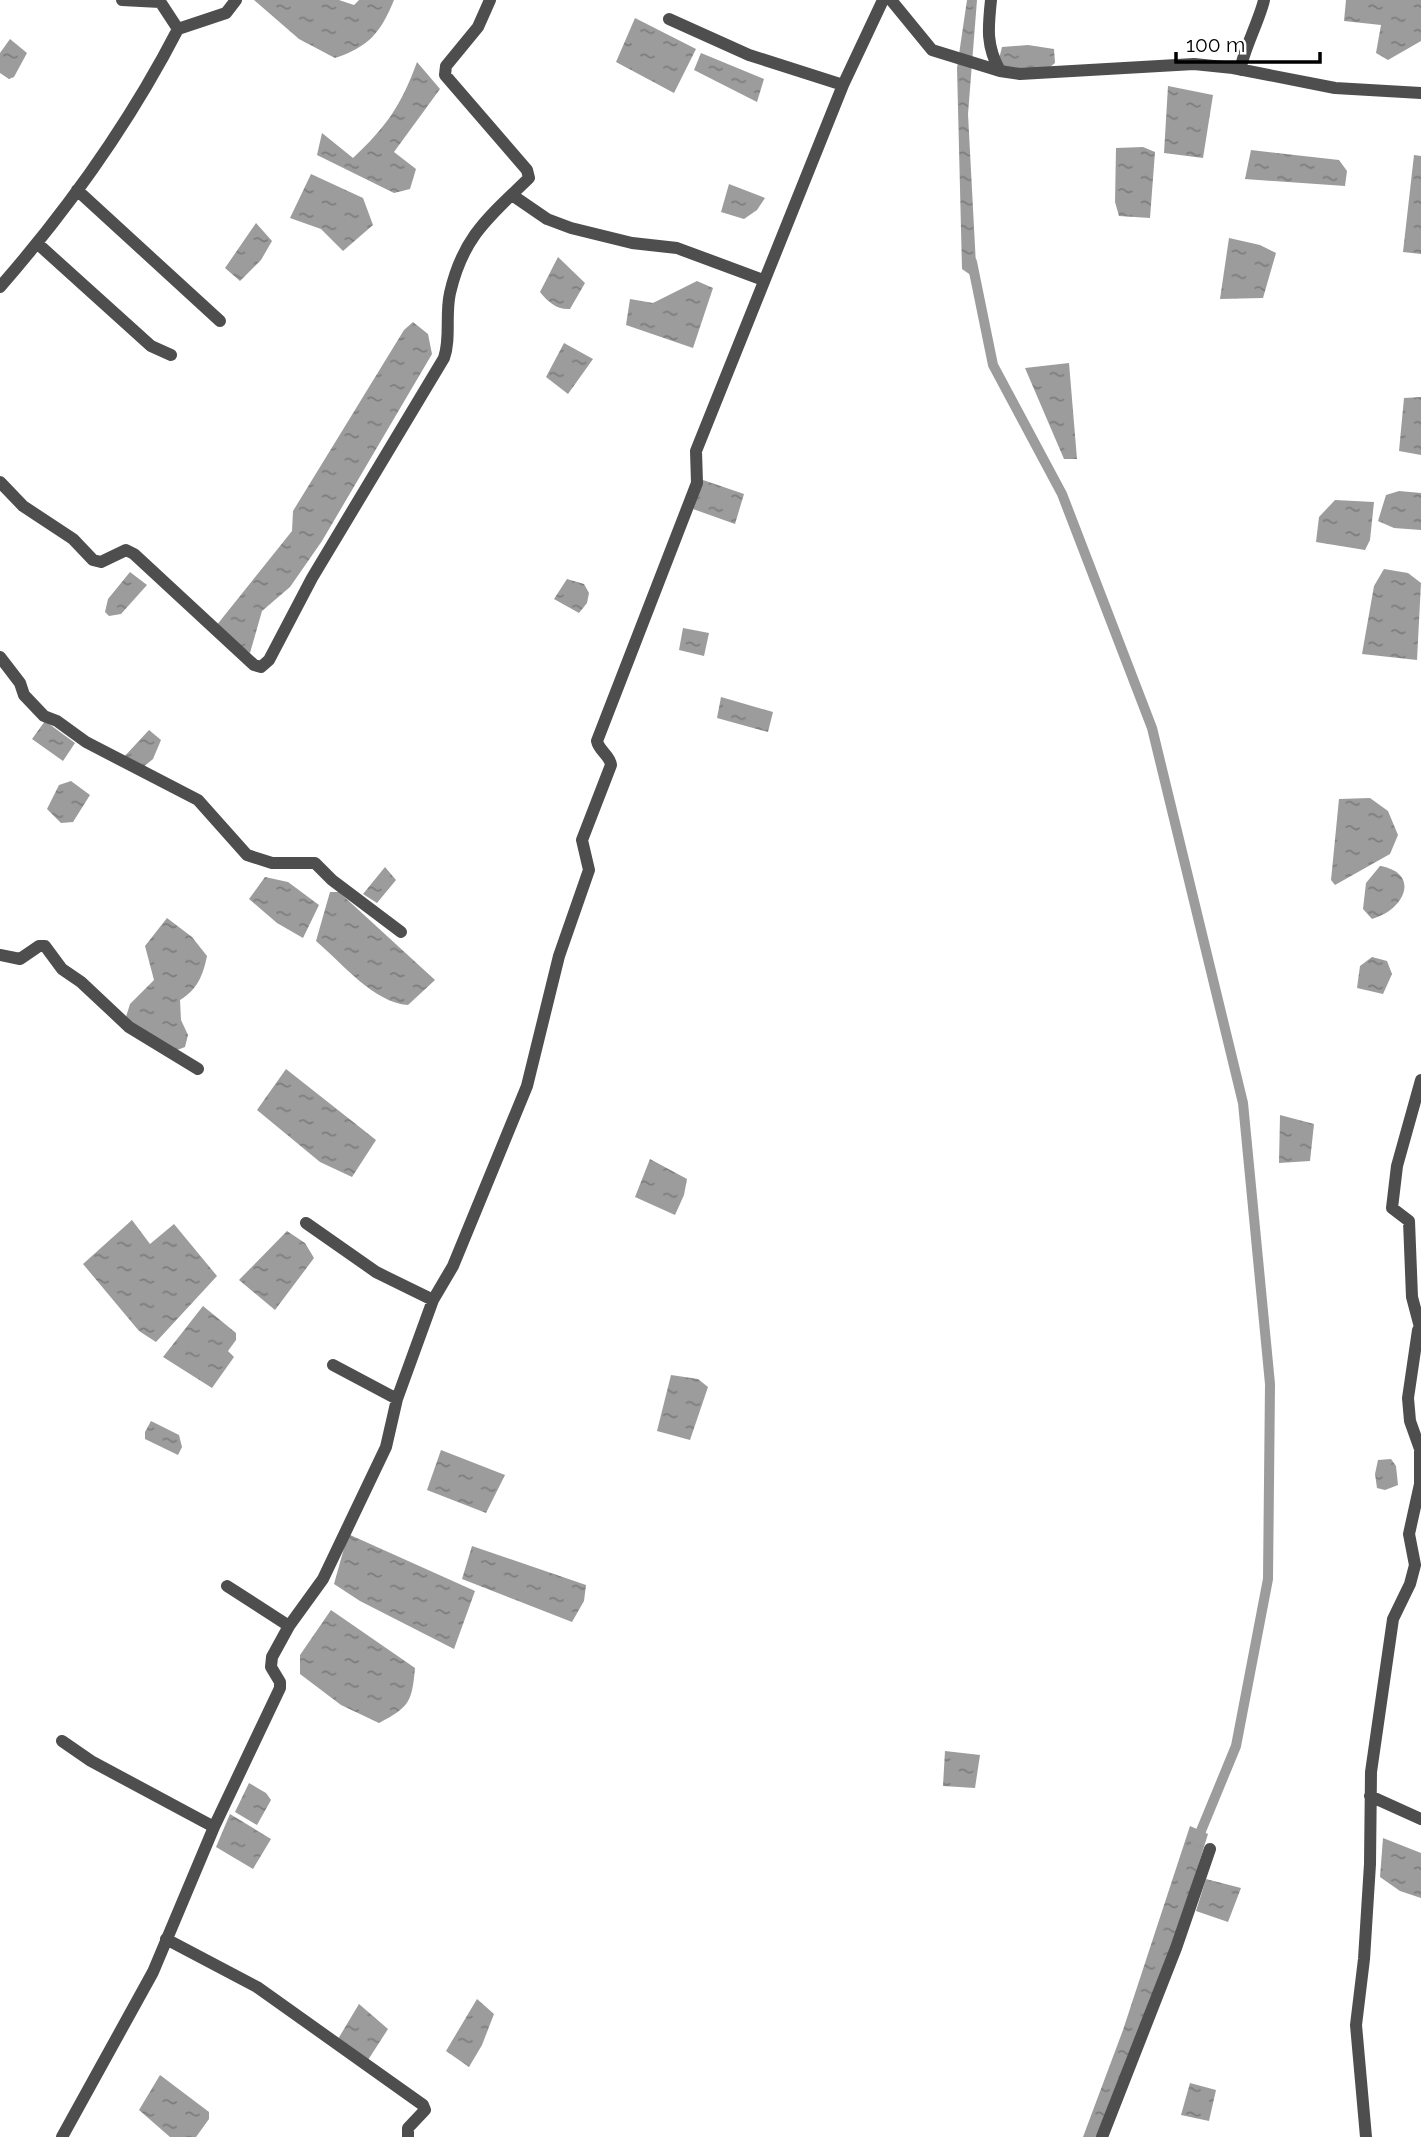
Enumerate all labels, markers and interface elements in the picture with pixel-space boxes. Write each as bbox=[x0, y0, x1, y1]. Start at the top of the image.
scale bar bbox=[1176, 21, 1320, 65]
text: 100 m bbox=[1186, 32, 1245, 57]

